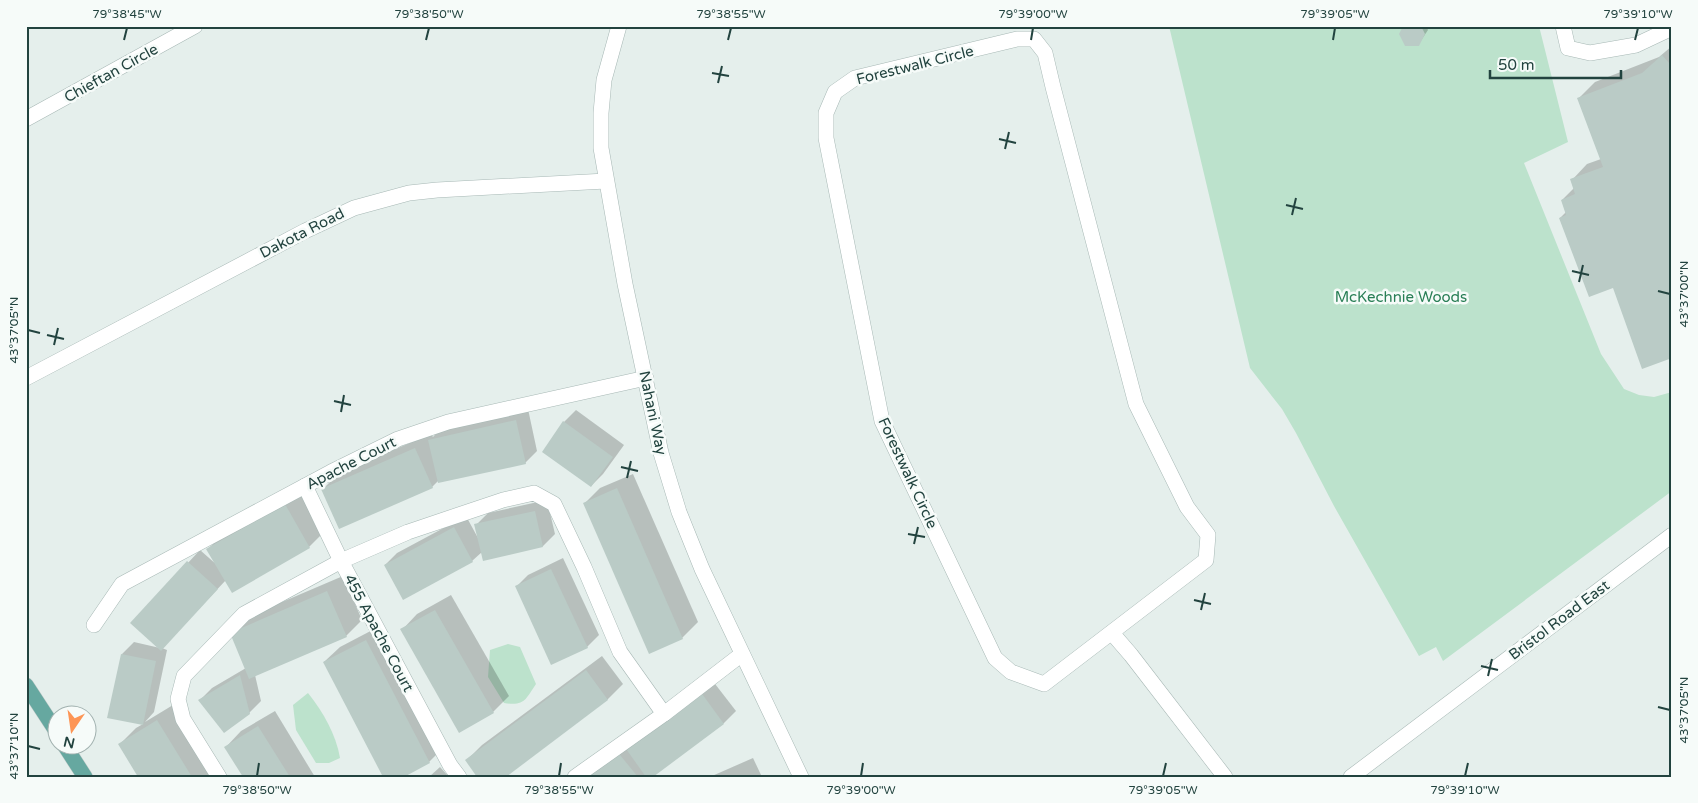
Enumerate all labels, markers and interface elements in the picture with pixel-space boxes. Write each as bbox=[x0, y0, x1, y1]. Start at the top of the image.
text: 79°38'45"W bbox=[92, 7, 162, 21]
text: 79°38'50"W bbox=[394, 7, 464, 21]
text: 79°38'55"W bbox=[696, 7, 766, 21]
text: 79°39'00"W bbox=[998, 7, 1068, 21]
text: 79°39'05"W bbox=[1300, 7, 1370, 21]
text: 79°39'10"W bbox=[1603, 7, 1673, 21]
street label: Chieftan Circle bbox=[61, 40, 161, 106]
street label: Forestwalk Circle bbox=[854, 42, 976, 88]
scale bar bbox=[1490, 48, 1622, 80]
text: 50 m bbox=[1498, 56, 1535, 74]
street label: Dakota Road bbox=[257, 204, 347, 262]
text: 43°37'00"N bbox=[1677, 261, 1691, 328]
park label: McKechnie Woods bbox=[1335, 288, 1467, 306]
text: 43°37'05"N bbox=[7, 297, 21, 364]
street label: Nahani Way bbox=[635, 369, 671, 457]
street label: Forestwalk Circle bbox=[874, 415, 942, 531]
street label: Apache Court bbox=[303, 433, 399, 493]
street label: 455 Apache Court bbox=[340, 571, 418, 695]
street label: Bristol Road East bbox=[1505, 576, 1613, 664]
text: 43°37'05"N bbox=[1677, 677, 1691, 744]
north arrow bbox=[48, 706, 98, 756]
text: 43°37'10"N bbox=[7, 713, 21, 780]
text: N bbox=[62, 733, 77, 752]
text: 79°38'50"W bbox=[222, 783, 292, 797]
text: 79°38'55"W bbox=[524, 783, 594, 797]
text: 79°39'00"W bbox=[826, 783, 896, 797]
text: 79°39'05"W bbox=[1128, 783, 1198, 797]
text: 79°39'10"W bbox=[1430, 783, 1500, 797]

